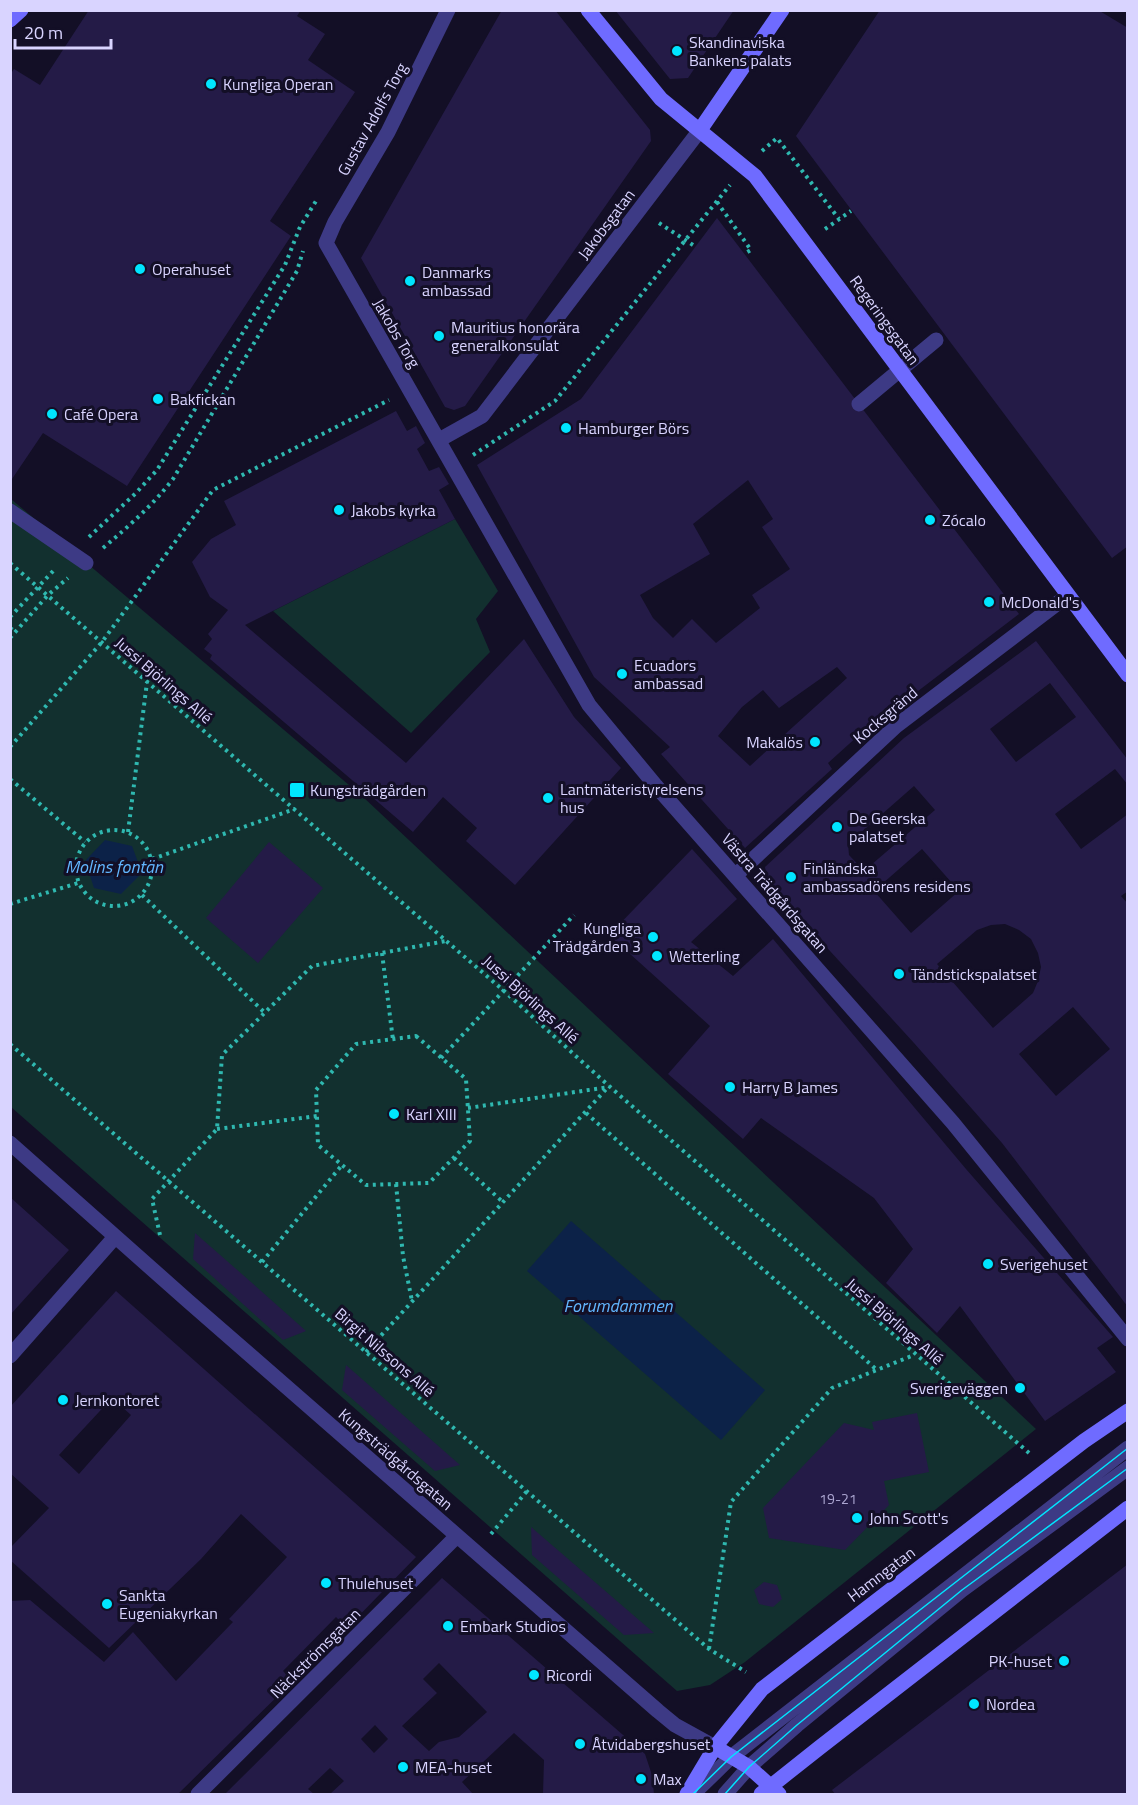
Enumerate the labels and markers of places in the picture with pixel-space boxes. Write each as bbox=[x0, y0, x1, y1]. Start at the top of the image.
place label: Skandinaviska Bankens palats bbox=[689, 30, 792, 72]
marker: Skandinaviska Bankens palats bbox=[670, 44, 684, 58]
place label: Kungliga Operan bbox=[223, 72, 333, 96]
marker: Kungliga Operan bbox=[204, 77, 218, 91]
place label: Operahuset bbox=[152, 257, 231, 281]
place label: Danmarks ambassad bbox=[422, 260, 491, 302]
marker: Operahuset bbox=[133, 262, 147, 276]
marker: Danmarks ambassad bbox=[403, 274, 417, 288]
place label: Mauritius honorära generalkonsulat bbox=[451, 315, 580, 357]
marker: Mauritius honorära generalkonsulat bbox=[432, 329, 446, 343]
place label: Bakfickan bbox=[170, 387, 236, 411]
marker: Bakfickan bbox=[151, 392, 165, 406]
place label: Café Opera bbox=[64, 402, 138, 426]
marker: Café Opera bbox=[45, 407, 59, 421]
place label: Hamburger Börs bbox=[578, 416, 689, 440]
marker: Hamburger Börs bbox=[559, 421, 573, 435]
place label: Jakobs kyrka bbox=[351, 498, 435, 522]
marker: Jakobs kyrka bbox=[332, 503, 346, 517]
place label: Zócalo bbox=[942, 508, 986, 532]
marker: Zócalo bbox=[923, 513, 937, 527]
place label: McDonald's bbox=[1001, 590, 1080, 614]
marker: McDonald's bbox=[982, 595, 996, 609]
place label: Ecuadors ambassad bbox=[634, 653, 703, 695]
marker: Ecuadors ambassad bbox=[615, 667, 629, 681]
place label: Makalös bbox=[746, 730, 803, 754]
marker: Makalös bbox=[808, 735, 822, 749]
place label: Lantmäteristyrelsens hus bbox=[560, 777, 703, 819]
place label: Kungsträdgården bbox=[310, 778, 426, 802]
marker: Kungsträdgården bbox=[288, 781, 306, 799]
marker: Lantmäteristyrelsens hus bbox=[541, 791, 555, 805]
place label: De Geerska palatset bbox=[849, 806, 926, 848]
marker: De Geerska palatset bbox=[830, 820, 844, 834]
place label: Finländska ambassadörens residens bbox=[803, 856, 971, 898]
marker: Finländska ambassadörens residens bbox=[784, 870, 798, 884]
place label: Kungliga Trädgården 3 bbox=[553, 916, 641, 958]
marker: Kungliga Trädgården 3 bbox=[646, 930, 660, 944]
place label: Wetterling bbox=[669, 944, 740, 968]
marker: Wetterling bbox=[650, 949, 664, 963]
place label: Tändstickspalatset bbox=[911, 962, 1037, 986]
marker: Tändstickspalatset bbox=[892, 967, 906, 981]
place label: Harry B James bbox=[742, 1075, 838, 1099]
marker: Harry B James bbox=[723, 1080, 737, 1094]
place label: Karl XIII bbox=[406, 1102, 457, 1126]
marker: Karl XIII bbox=[387, 1107, 401, 1121]
place label: Sverigehuset bbox=[1000, 1252, 1088, 1276]
marker: Sverigehuset bbox=[981, 1257, 995, 1271]
place label: Sverigeväggen bbox=[910, 1376, 1008, 1400]
marker: Sverigeväggen bbox=[1013, 1381, 1027, 1395]
place label: Jernkontoret bbox=[75, 1388, 160, 1412]
marker: Jernkontoret bbox=[56, 1393, 70, 1407]
place label: John Scott's bbox=[869, 1506, 949, 1530]
marker: John Scott's bbox=[850, 1511, 864, 1525]
place label: Thulehuset bbox=[338, 1571, 414, 1595]
marker: Thulehuset bbox=[319, 1576, 333, 1590]
place label: Sankta Eugeniakyrkan bbox=[119, 1583, 218, 1625]
marker: Sankta Eugeniakyrkan bbox=[100, 1597, 114, 1611]
place label: Embark Studios bbox=[460, 1614, 566, 1638]
marker: Embark Studios bbox=[441, 1619, 455, 1633]
place label: PK-huset bbox=[989, 1649, 1052, 1673]
marker: PK-huset bbox=[1057, 1654, 1071, 1668]
place label: Ricordi bbox=[546, 1663, 592, 1687]
marker: Ricordi bbox=[527, 1668, 541, 1682]
place label: Nordea bbox=[986, 1692, 1035, 1716]
marker: Nordea bbox=[967, 1697, 981, 1711]
place label: Åtvidabergshuset bbox=[592, 1732, 711, 1756]
marker: Åtvidabergshuset bbox=[573, 1737, 587, 1751]
place label: MEA-huset bbox=[415, 1755, 492, 1779]
marker: MEA-huset bbox=[396, 1760, 410, 1774]
place label: Max bbox=[653, 1767, 682, 1791]
marker: Max bbox=[634, 1772, 648, 1786]

